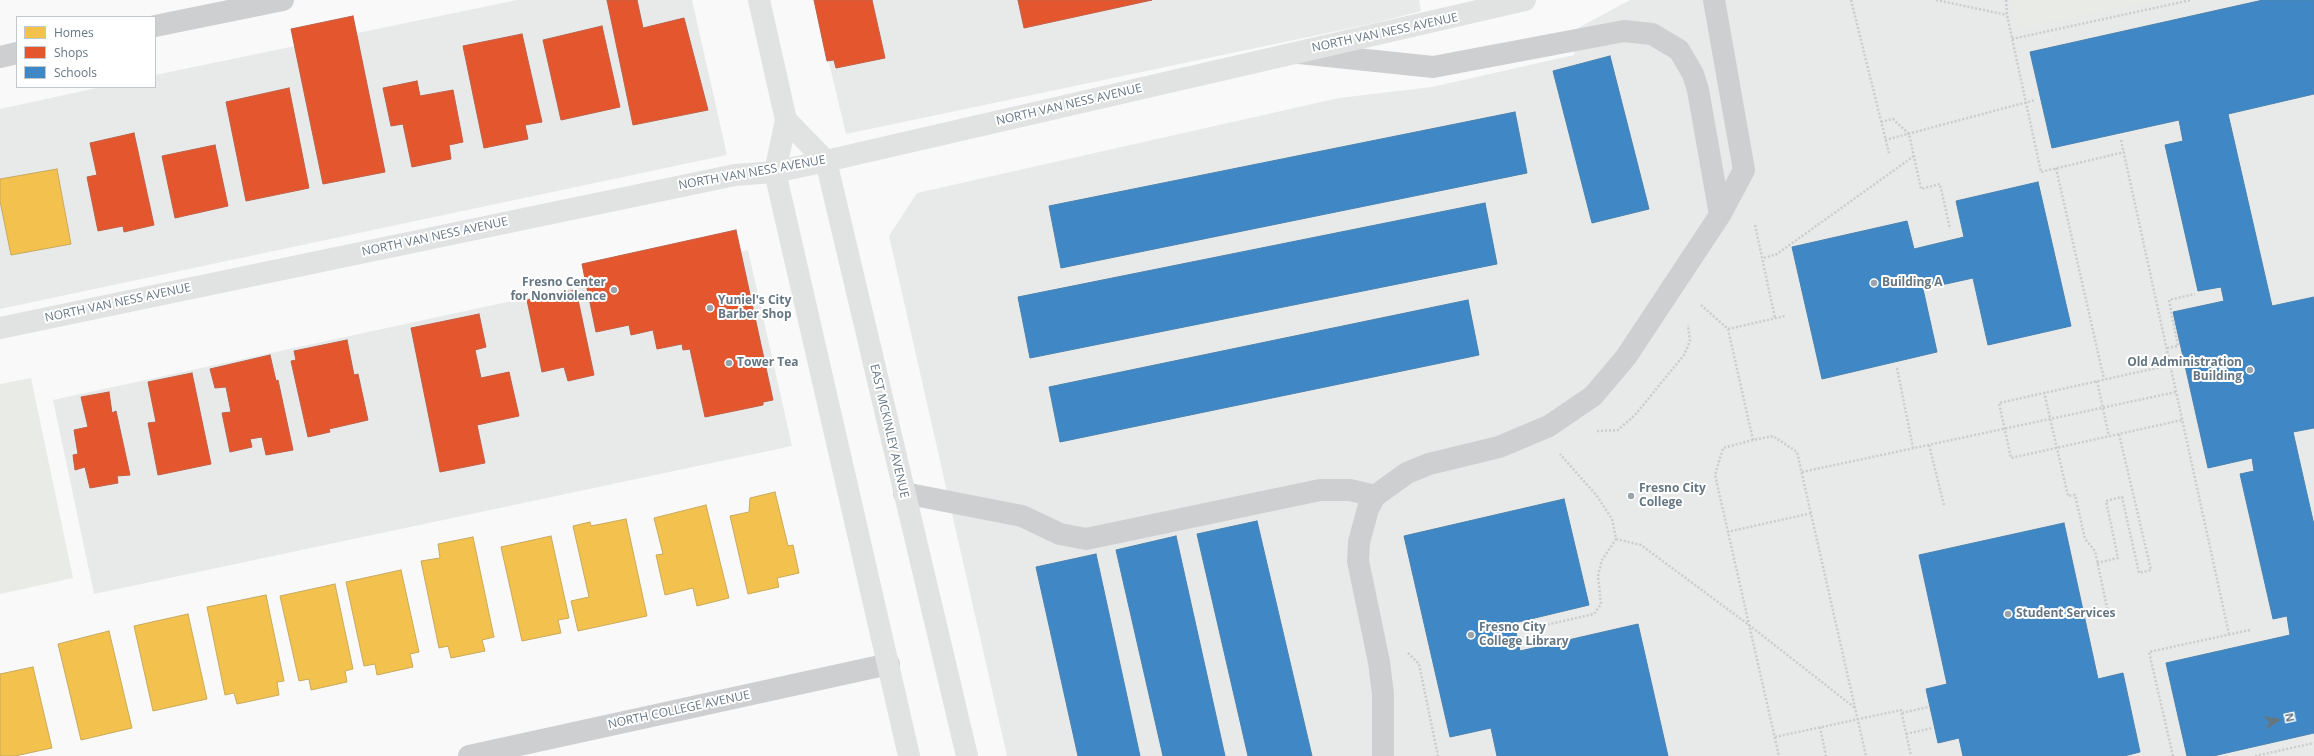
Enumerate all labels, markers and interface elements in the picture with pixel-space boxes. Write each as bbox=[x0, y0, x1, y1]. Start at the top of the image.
street label: NORTH VAN NESS AVENUE bbox=[1311, 10, 1459, 56]
legend bbox=[16, 16, 156, 88]
text: Homes bbox=[54, 24, 94, 41]
text: Shops bbox=[54, 44, 88, 61]
text: Schools bbox=[54, 64, 97, 81]
street label: NORTH VAN NESS AVENUE bbox=[995, 81, 1143, 129]
street label: NORTH VAN NESS AVENUE bbox=[677, 153, 827, 193]
street label: NORTH VAN NESS AVENUE bbox=[361, 214, 509, 260]
place label: Fresno Center for Nonviolence bbox=[510, 276, 606, 304]
place label: Building A bbox=[1882, 276, 1943, 290]
marker: Building A bbox=[1869, 278, 1879, 288]
street label: NORTH VAN NESS AVENUE bbox=[44, 280, 192, 326]
marker: Fresno Center for Nonviolence bbox=[609, 285, 619, 295]
place label: Yuniel's City Barber Shop bbox=[718, 294, 792, 322]
marker: Yuniel's City Barber Shop bbox=[705, 303, 715, 313]
place label: Tower Tea bbox=[737, 356, 799, 370]
place label: Old Administration Building bbox=[2127, 356, 2242, 384]
marker: Tower Tea bbox=[724, 358, 734, 368]
street label: EAST MCKINLEY AVENUE bbox=[867, 363, 911, 499]
marker: Old Administration Building bbox=[2245, 365, 2255, 375]
place label: Fresno City College bbox=[1639, 482, 1706, 510]
marker: Fresno City College bbox=[1626, 491, 1636, 501]
place label: Student Services bbox=[2016, 607, 2115, 621]
marker: Student Services bbox=[2003, 609, 2013, 619]
place label: Fresno City College Library bbox=[1479, 621, 1568, 649]
marker: Fresno City College Library bbox=[1466, 630, 1476, 640]
street label: NORTH COLLEGE AVENUE bbox=[607, 688, 751, 732]
north arrow bbox=[2258, 700, 2298, 740]
text: N bbox=[2282, 711, 2298, 723]

